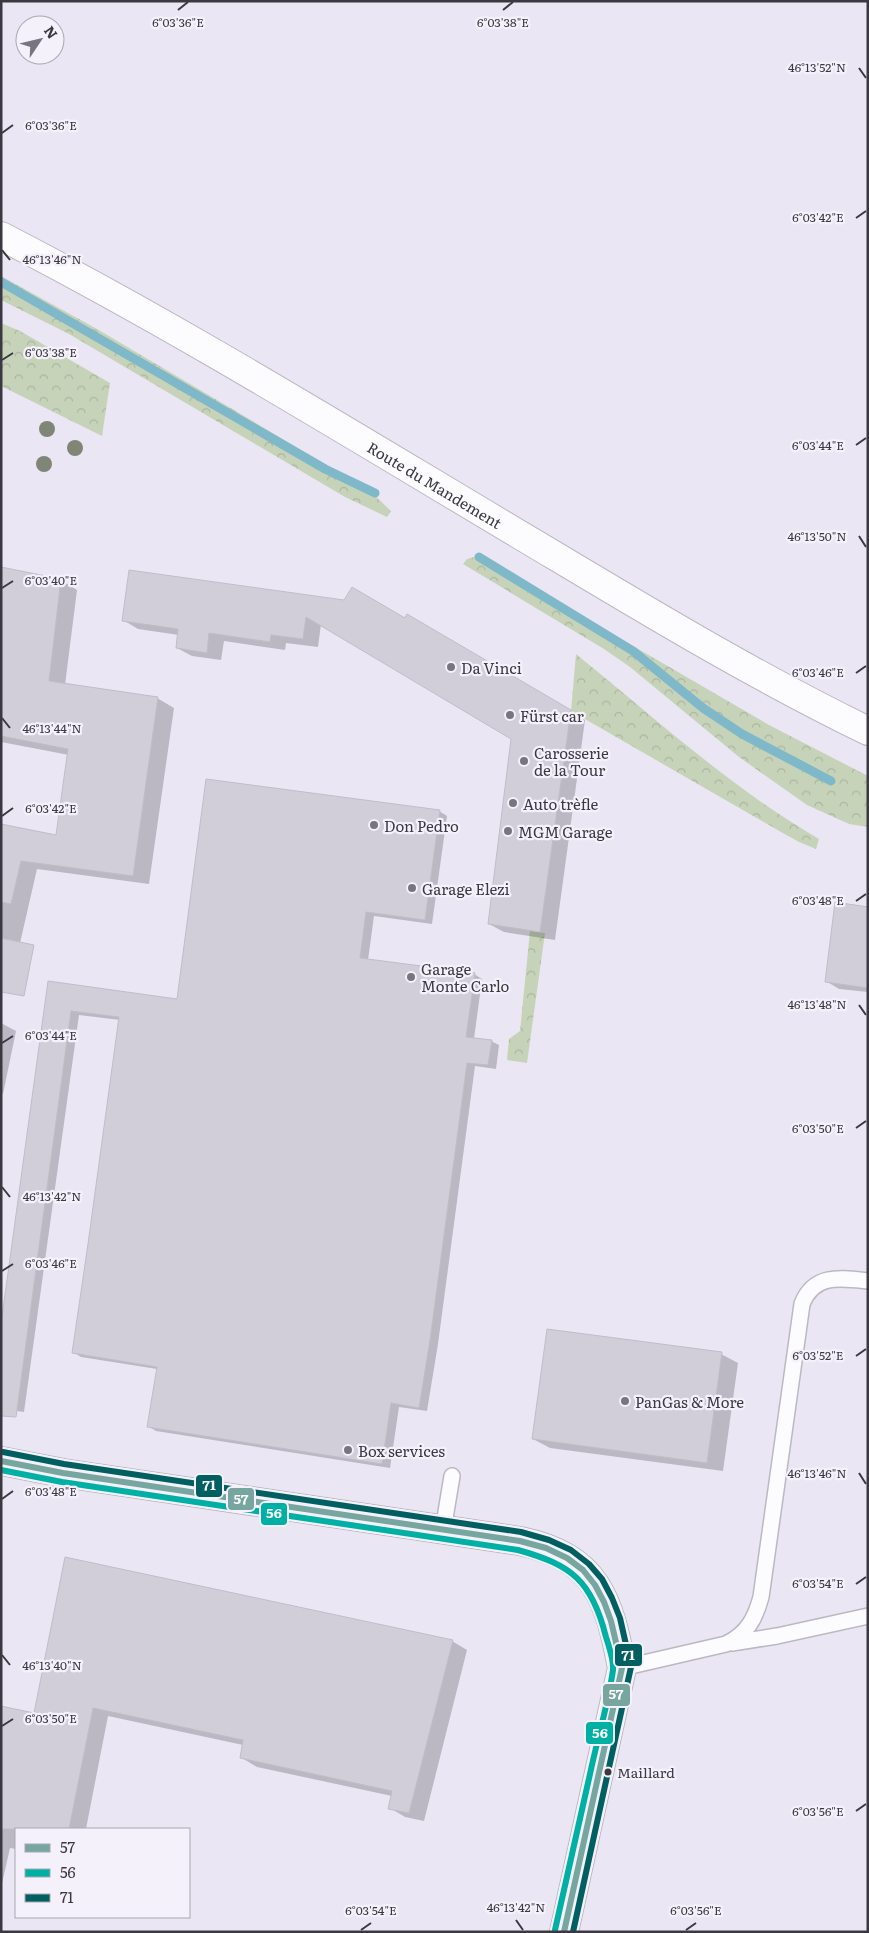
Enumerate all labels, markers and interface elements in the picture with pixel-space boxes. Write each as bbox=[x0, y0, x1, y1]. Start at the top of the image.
text: 6°03'36"E bbox=[152, 13, 204, 31]
text: 6°03'38"E bbox=[477, 13, 529, 31]
north arrow bbox=[15, 15, 65, 65]
text: N bbox=[40, 21, 63, 43]
text: 46°13'52"N bbox=[788, 58, 846, 76]
text: 6°03'36"E bbox=[25, 116, 77, 134]
text: 6°03'42"E bbox=[792, 208, 844, 226]
text: 46°13'46"N bbox=[23, 250, 81, 268]
text: 6°03'38"E bbox=[25, 343, 77, 361]
street label: Route du Mandement bbox=[363, 435, 507, 533]
text: 6°03'44"E bbox=[792, 436, 844, 454]
text: 46°13'50"N bbox=[788, 527, 846, 545]
text: 6°03'40"E bbox=[25, 571, 78, 589]
place label: Da Vinci bbox=[461, 656, 522, 679]
marker: Da Vinci bbox=[445, 661, 457, 673]
text: 6°03'46"E bbox=[792, 663, 844, 681]
place label: Fürst car bbox=[520, 704, 584, 727]
marker: Fürst car bbox=[504, 709, 516, 721]
text: 46°13'44"N bbox=[22, 719, 82, 737]
place label: Carosserie de la Tour bbox=[534, 741, 609, 781]
marker: Carosserie de la Tour bbox=[518, 755, 530, 767]
place label: Auto trèfle bbox=[523, 792, 599, 815]
marker: Auto trèfle bbox=[507, 797, 519, 809]
text: 6°03'42"E bbox=[25, 799, 77, 817]
place label: Don Pedro bbox=[384, 814, 459, 837]
marker: Don Pedro bbox=[368, 819, 380, 831]
place label: MGM Garage bbox=[518, 820, 613, 843]
marker: MGM Garage bbox=[502, 825, 514, 837]
place label: Garage Elezi bbox=[422, 877, 510, 900]
marker: Garage Elezi bbox=[406, 882, 418, 894]
text: 6°03'48"E bbox=[792, 891, 844, 909]
place label: Garage Monte Carlo bbox=[421, 957, 510, 997]
marker: Garage Monte Carlo bbox=[405, 971, 417, 983]
text: 46°13'48"N bbox=[787, 995, 847, 1013]
text: 6°03'44"E bbox=[25, 1026, 77, 1044]
text: 6°03'50"E bbox=[792, 1119, 844, 1137]
text: 46°13'42"N bbox=[23, 1187, 81, 1205]
text: 6°03'46"E bbox=[25, 1254, 77, 1272]
text: 6°03'52"E bbox=[793, 1346, 844, 1364]
place label: PanGas & More bbox=[635, 1390, 744, 1413]
marker: PanGas & More bbox=[619, 1395, 631, 1407]
place label: Box services bbox=[358, 1439, 445, 1462]
marker: Box services bbox=[342, 1444, 354, 1456]
text: 46°13'46"N bbox=[788, 1464, 846, 1482]
line badge: 71 bbox=[195, 1474, 223, 1498]
text: 71 bbox=[202, 1474, 216, 1494]
text: 6°03'48"E bbox=[25, 1482, 77, 1500]
line badge: 57 bbox=[227, 1487, 255, 1511]
text: 57 bbox=[234, 1488, 249, 1508]
line badge: 56 bbox=[260, 1502, 288, 1526]
text: 56 bbox=[266, 1502, 282, 1522]
text: 6°03'54"E bbox=[792, 1574, 844, 1592]
line badge: 71 bbox=[614, 1643, 643, 1667]
text: 71 bbox=[621, 1644, 635, 1664]
text: 46°13'40"N bbox=[22, 1656, 82, 1674]
line badge: 57 bbox=[602, 1683, 631, 1707]
text: 57 bbox=[609, 1683, 624, 1703]
text: 6°03'50"E bbox=[25, 1709, 77, 1727]
line badge: 56 bbox=[585, 1721, 614, 1745]
text: 56 bbox=[592, 1722, 608, 1742]
place label: Maillard bbox=[617, 1762, 675, 1782]
marker: Maillard bbox=[603, 1767, 613, 1777]
text: 6°03'56"E bbox=[792, 1802, 844, 1820]
legend bbox=[15, 1828, 190, 1918]
text: 57 bbox=[60, 1835, 76, 1858]
text: 56 bbox=[60, 1860, 76, 1883]
text: 71 bbox=[60, 1885, 74, 1908]
text: 46°13'42"N bbox=[487, 1898, 545, 1916]
text: 6°03'54"E bbox=[345, 1901, 397, 1919]
text: 6°03'56"E bbox=[670, 1901, 722, 1919]

